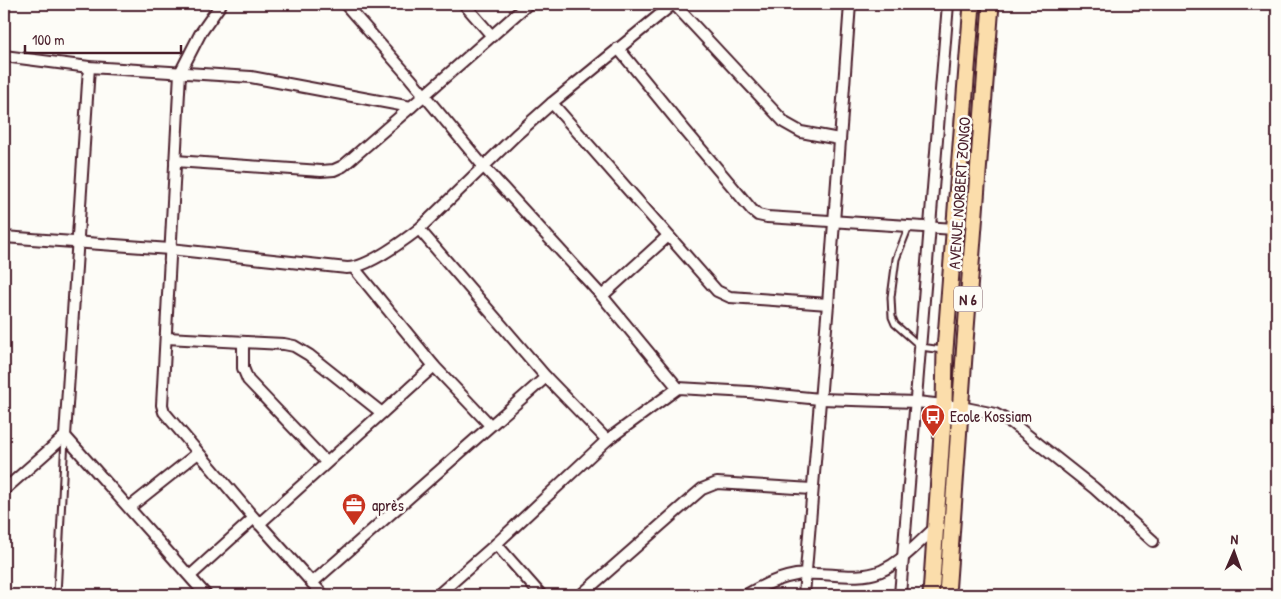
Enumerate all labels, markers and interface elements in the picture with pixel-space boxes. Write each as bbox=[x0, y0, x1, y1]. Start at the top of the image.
scale bar bbox=[25, 22, 181, 54]
text: 100 m bbox=[32, 29, 65, 50]
street label: AVENUE NORBERT ZONGO bbox=[943, 116, 975, 270]
road number: N 6 bbox=[954, 286, 982, 312]
bus stop icon: Ecole Kossiam bbox=[920, 403, 946, 437]
place label: Ecole Kossiam bbox=[950, 405, 1032, 427]
office icon: après bbox=[341, 492, 367, 526]
place label: après bbox=[372, 494, 404, 516]
north arrow bbox=[1208, 526, 1258, 576]
text: N bbox=[1230, 529, 1239, 548]

